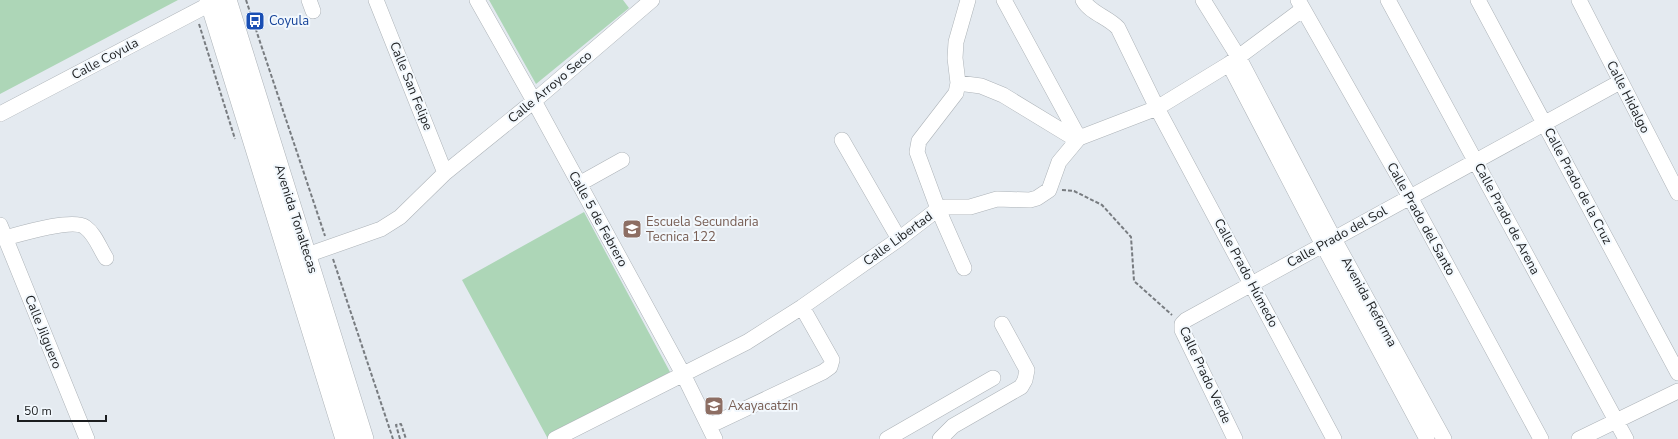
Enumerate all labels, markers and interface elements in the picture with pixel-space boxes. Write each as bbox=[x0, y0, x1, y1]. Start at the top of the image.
bus stop icon: Coyula bbox=[244, 10, 266, 32]
place label: Coyula bbox=[269, 12, 309, 30]
street label: Calle Coyula bbox=[68, 34, 142, 84]
street label: Calle San Felipe bbox=[385, 39, 437, 133]
street label: Calle Arroyo Seco bbox=[504, 47, 596, 127]
street label: Calle Hidalgo bbox=[1602, 58, 1654, 136]
street label: Calle Prado de la Cruz bbox=[1540, 125, 1616, 247]
street label: Calle Prado del Santo bbox=[1382, 159, 1460, 279]
street label: Calle Prado de Arena bbox=[1470, 160, 1544, 278]
street label: Avenida Tonaltecas bbox=[270, 162, 322, 276]
street label: Calle 5 de Febrero bbox=[564, 168, 632, 270]
street label: Calle Prado del Sol bbox=[1284, 202, 1390, 272]
street label: Calle Libertad bbox=[860, 208, 936, 270]
place label: Escuela Secundaria Tecnica 122 bbox=[646, 213, 759, 246]
street label: Calle Prado Húmedo bbox=[1210, 215, 1282, 331]
school or university icon: Escuela Secundaria Tecnica 122 bbox=[621, 218, 643, 240]
street label: Avenida Reforma bbox=[1337, 254, 1401, 350]
street label: Calle Jilguero bbox=[20, 292, 66, 372]
street label: Calle Prado Verde bbox=[1175, 324, 1235, 427]
school or university icon: Axayacatzin bbox=[703, 395, 725, 417]
scale bar bbox=[18, 397, 106, 423]
place label: Axayacatzin bbox=[728, 397, 798, 415]
text: 50 m bbox=[24, 403, 52, 419]

